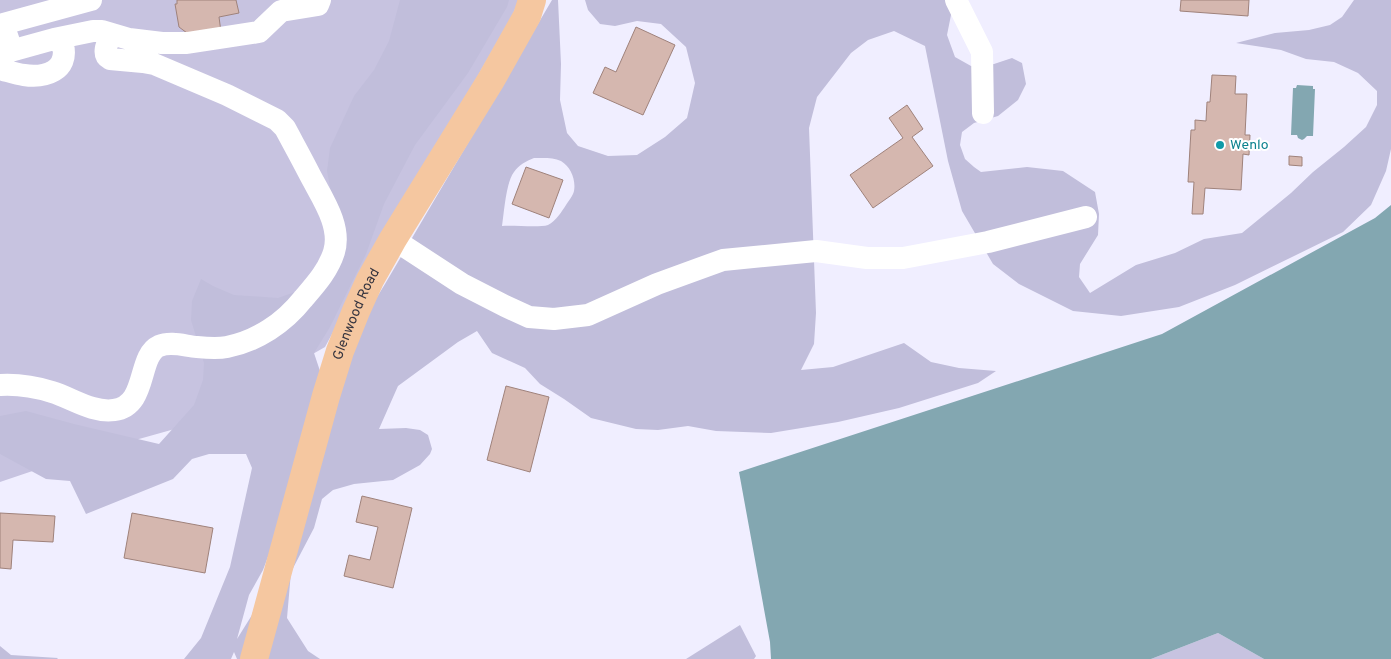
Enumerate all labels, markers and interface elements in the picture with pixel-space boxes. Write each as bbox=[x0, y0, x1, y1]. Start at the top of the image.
place label: Wenlo bbox=[1230, 137, 1269, 154]
marker: Wenlo bbox=[1214, 139, 1226, 151]
street label: Glenwood Road bbox=[329, 265, 383, 362]

